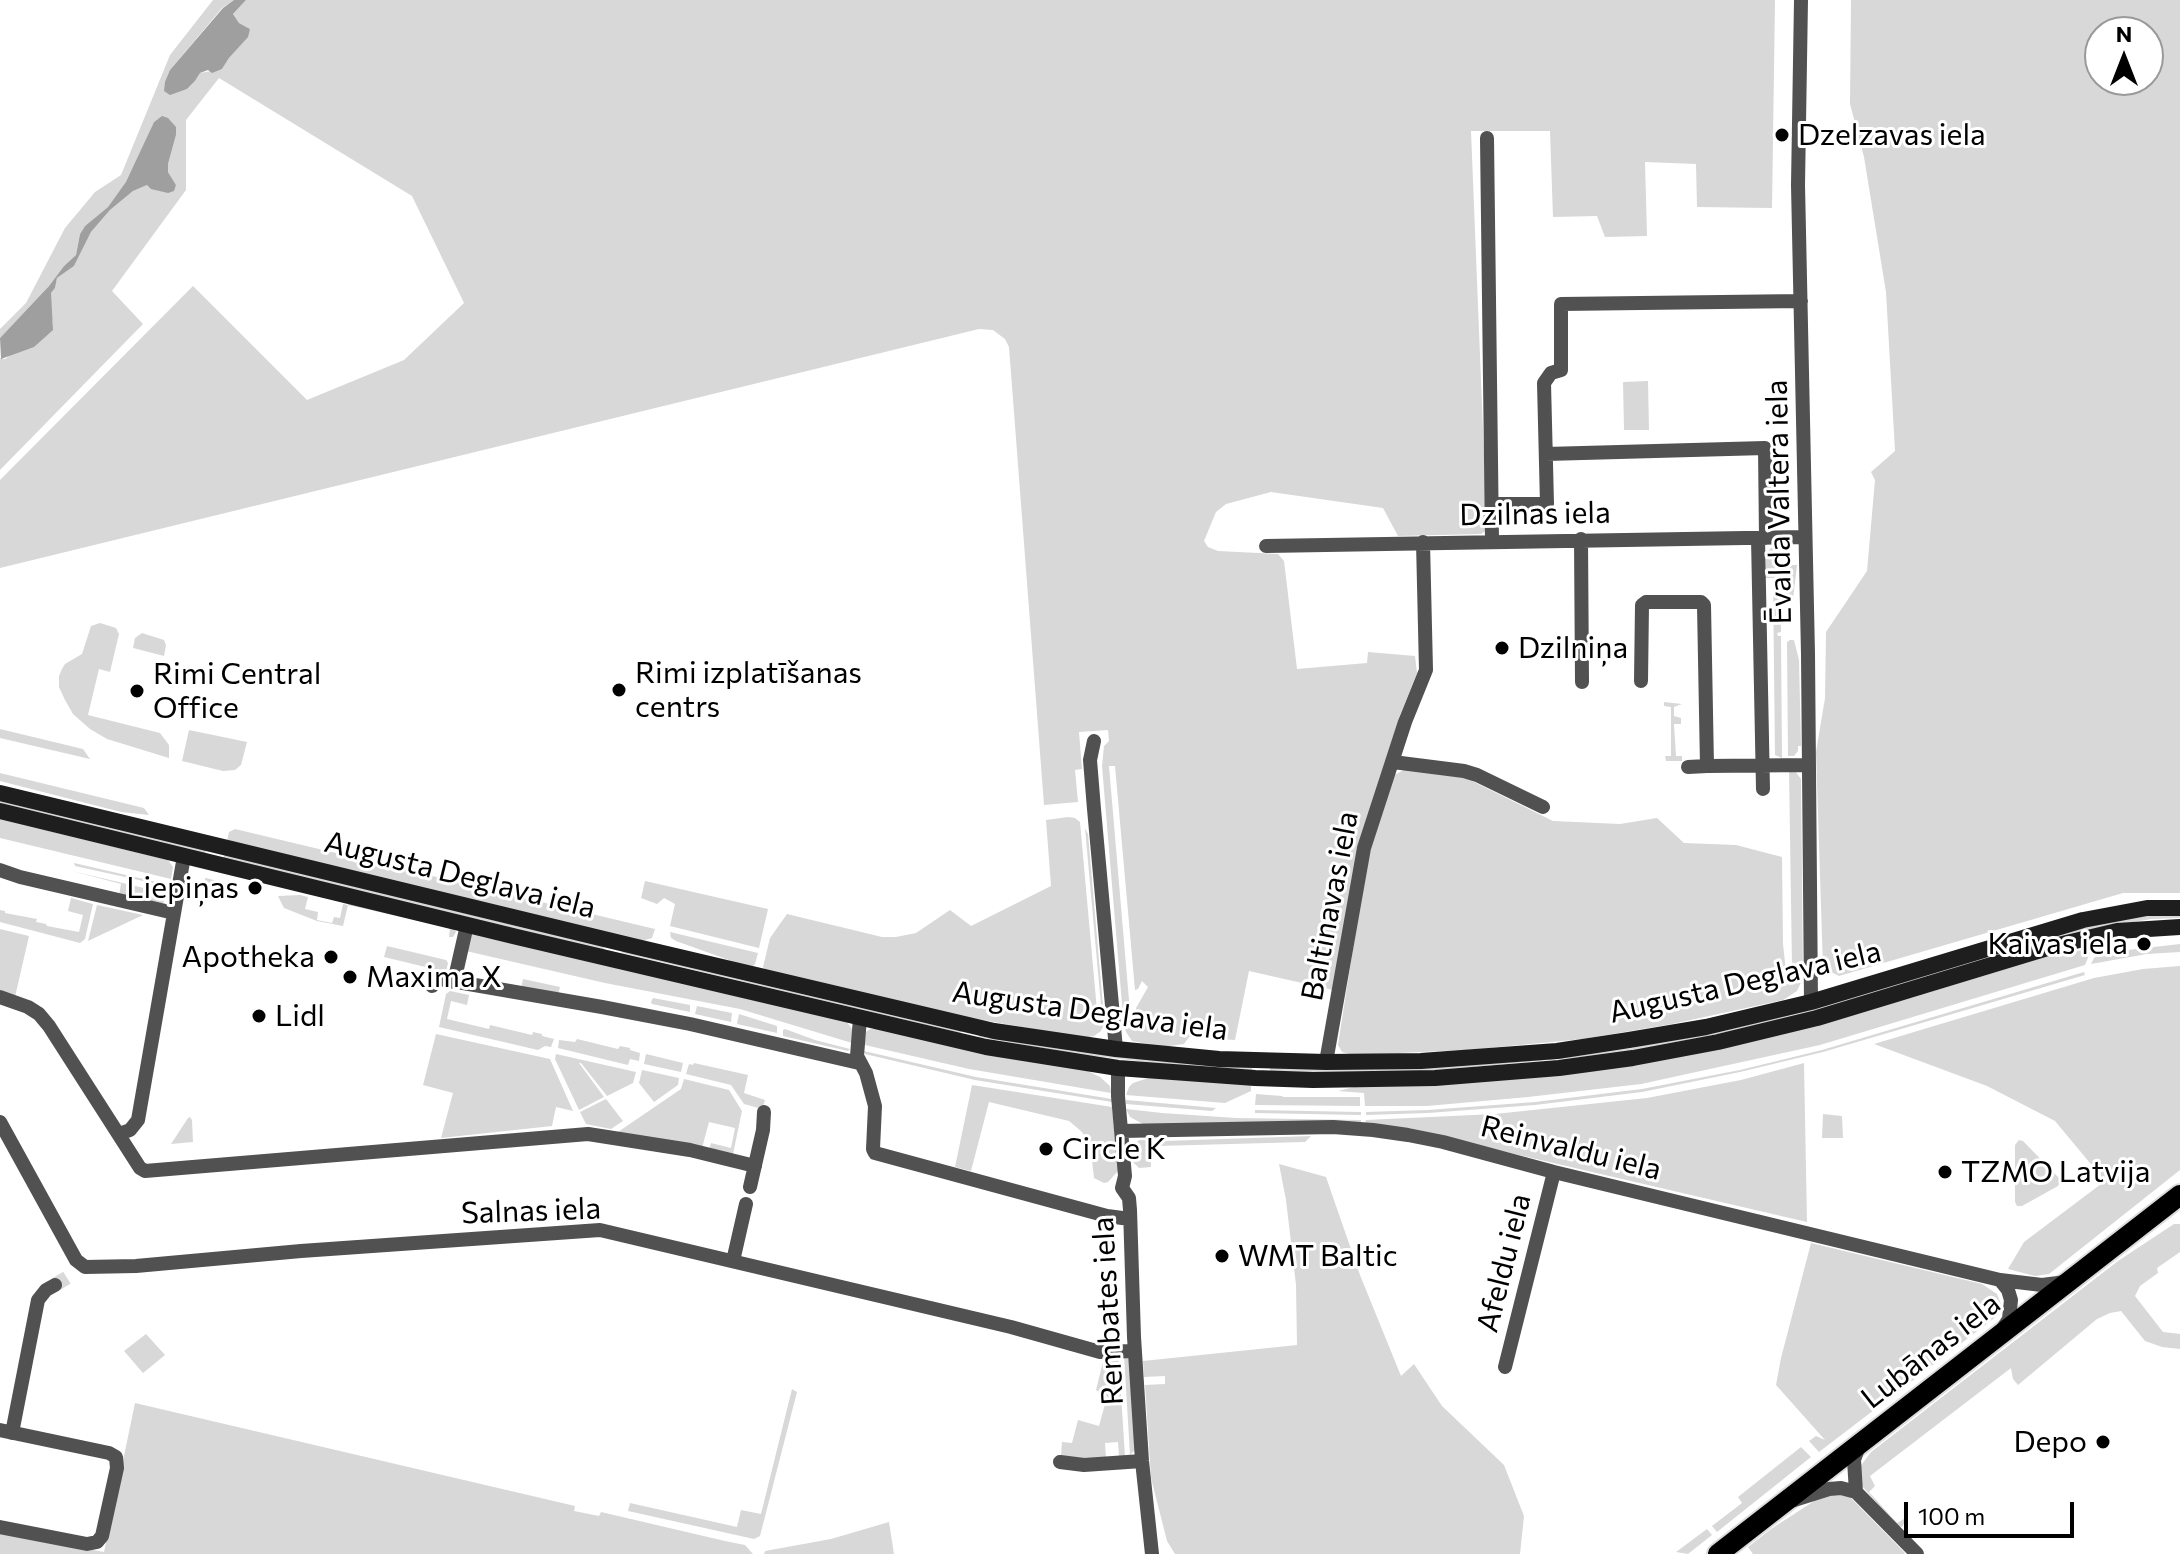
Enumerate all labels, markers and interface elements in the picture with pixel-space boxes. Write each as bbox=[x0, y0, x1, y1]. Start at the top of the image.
north arrow bbox=[2084, 16, 2164, 96]
text: N bbox=[2116, 20, 2132, 47]
place label: Dzelzavas iela bbox=[1798, 117, 1986, 153]
marker: Dzelzavas iela bbox=[1773, 126, 1791, 144]
street label: Ēvalda Valtera iela bbox=[1759, 379, 1799, 625]
street label: Dzilnas iela bbox=[1459, 495, 1611, 533]
place label: Dzilniņa bbox=[1518, 630, 1628, 666]
marker: Dzilniņa bbox=[1493, 639, 1511, 657]
place label: Rimi izplatīšanas centrs bbox=[635, 655, 862, 726]
place label: Rimi Central Office bbox=[153, 656, 321, 726]
marker: Rimi izplatīšanas centrs bbox=[610, 681, 628, 699]
marker: Rimi Central Office bbox=[128, 682, 146, 700]
street label: Baltinavas iela bbox=[1294, 808, 1366, 1004]
street label: Augusta Deglava iela bbox=[321, 824, 599, 926]
place label: Liepiņas bbox=[126, 870, 239, 906]
marker: Liepiņas bbox=[246, 879, 264, 897]
place label: Kaivas iela bbox=[1987, 926, 2128, 962]
street label: Augusta Deglava iela bbox=[1606, 933, 1884, 1031]
marker: Kaivas iela bbox=[2135, 935, 2153, 953]
place label: Apotheka bbox=[182, 939, 315, 975]
marker: Apotheka bbox=[322, 948, 340, 966]
place label: Maxima X bbox=[366, 959, 502, 995]
marker: Maxima X bbox=[341, 968, 359, 986]
street label: Augusta Deglava iela bbox=[950, 974, 1230, 1048]
place label: Lidl bbox=[275, 998, 325, 1034]
marker: Lidl bbox=[250, 1007, 268, 1025]
street label: Reinvaldu iela bbox=[1477, 1108, 1665, 1188]
place label: Circle K bbox=[1062, 1131, 1166, 1167]
marker: Circle K bbox=[1037, 1140, 1055, 1158]
place label: TZMO Latvija bbox=[1961, 1154, 2150, 1190]
marker: TZMO Latvija bbox=[1936, 1163, 1954, 1181]
street label: Afeldu iela bbox=[1469, 1190, 1539, 1336]
street label: Salnas iela bbox=[460, 1191, 602, 1231]
street label: Rembates iela bbox=[1085, 1216, 1131, 1406]
place label: WMT Baltic bbox=[1238, 1238, 1397, 1274]
marker: WMT Baltic bbox=[1213, 1247, 1231, 1265]
street label: Lubānas iela bbox=[1854, 1286, 2008, 1416]
place label: Depo bbox=[2013, 1424, 2087, 1460]
marker: Depo bbox=[2094, 1433, 2112, 1451]
scale bar bbox=[1908, 1486, 2078, 1536]
text: 100 m bbox=[1918, 1501, 1985, 1530]

